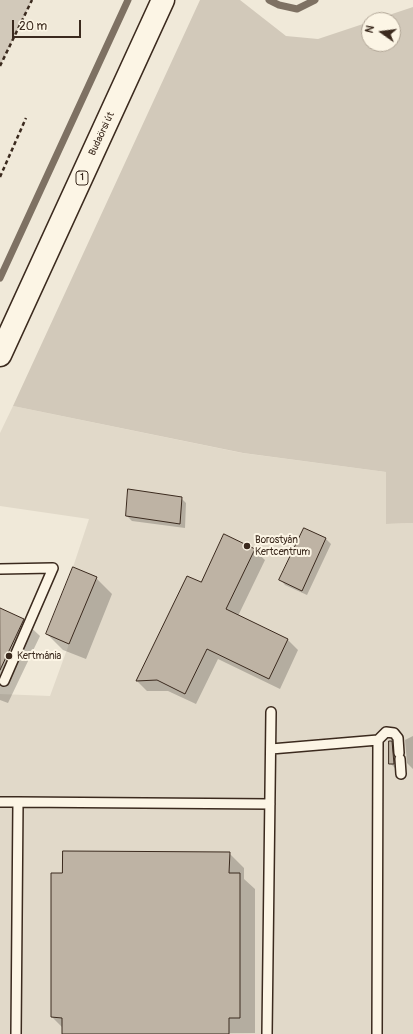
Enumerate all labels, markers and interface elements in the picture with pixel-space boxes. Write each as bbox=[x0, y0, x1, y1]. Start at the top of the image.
scale bar bbox=[14, 12, 83, 38]
north arrow bbox=[361, 12, 401, 52]
text: 20 m bbox=[19, 19, 47, 34]
text: N bbox=[363, 24, 377, 34]
street label: Budaörsi út bbox=[87, 110, 117, 158]
road number: 1 bbox=[76, 171, 88, 185]
place label: Borostyán Kertcentrum bbox=[255, 534, 310, 558]
marker: Borostyán Kertcentrum bbox=[242, 541, 252, 551]
place label: Kertmánia bbox=[17, 650, 61, 662]
marker: Kertmánia bbox=[4, 651, 14, 661]

